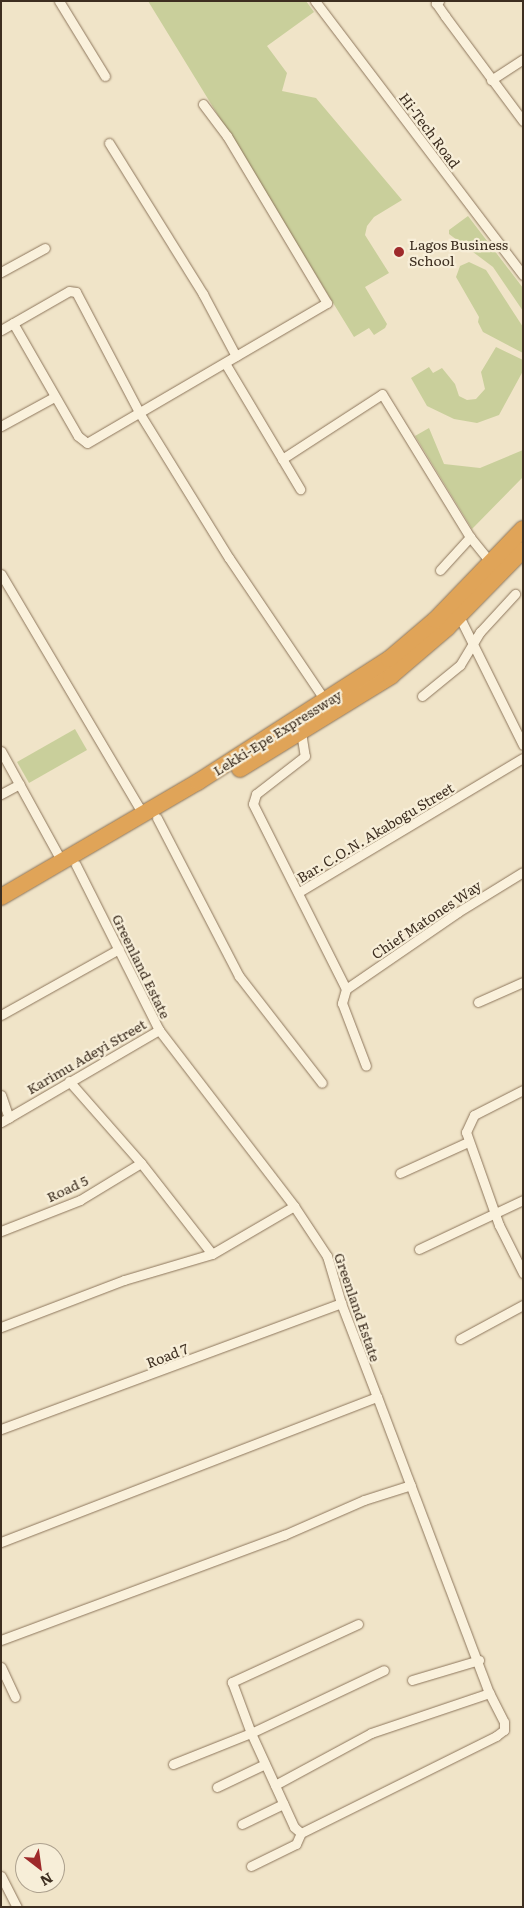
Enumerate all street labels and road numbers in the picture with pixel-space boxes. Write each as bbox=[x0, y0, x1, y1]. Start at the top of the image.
street label: Hi-Tech Road bbox=[396, 89, 464, 171]
street label: Lekki-Epe Expressway bbox=[210, 686, 344, 778]
street label: Bar. C.O.N. Akabogu Street bbox=[294, 778, 456, 886]
street label: Chief Matones Way bbox=[368, 876, 484, 962]
street label: Greenland Estate bbox=[109, 911, 175, 1021]
street label: Karimu Adeyi Street bbox=[23, 1015, 149, 1097]
street label: Road 5 bbox=[44, 1171, 90, 1205]
street label: Greenland Estate bbox=[332, 1250, 384, 1364]
street label: Road 7 bbox=[144, 1339, 190, 1371]

